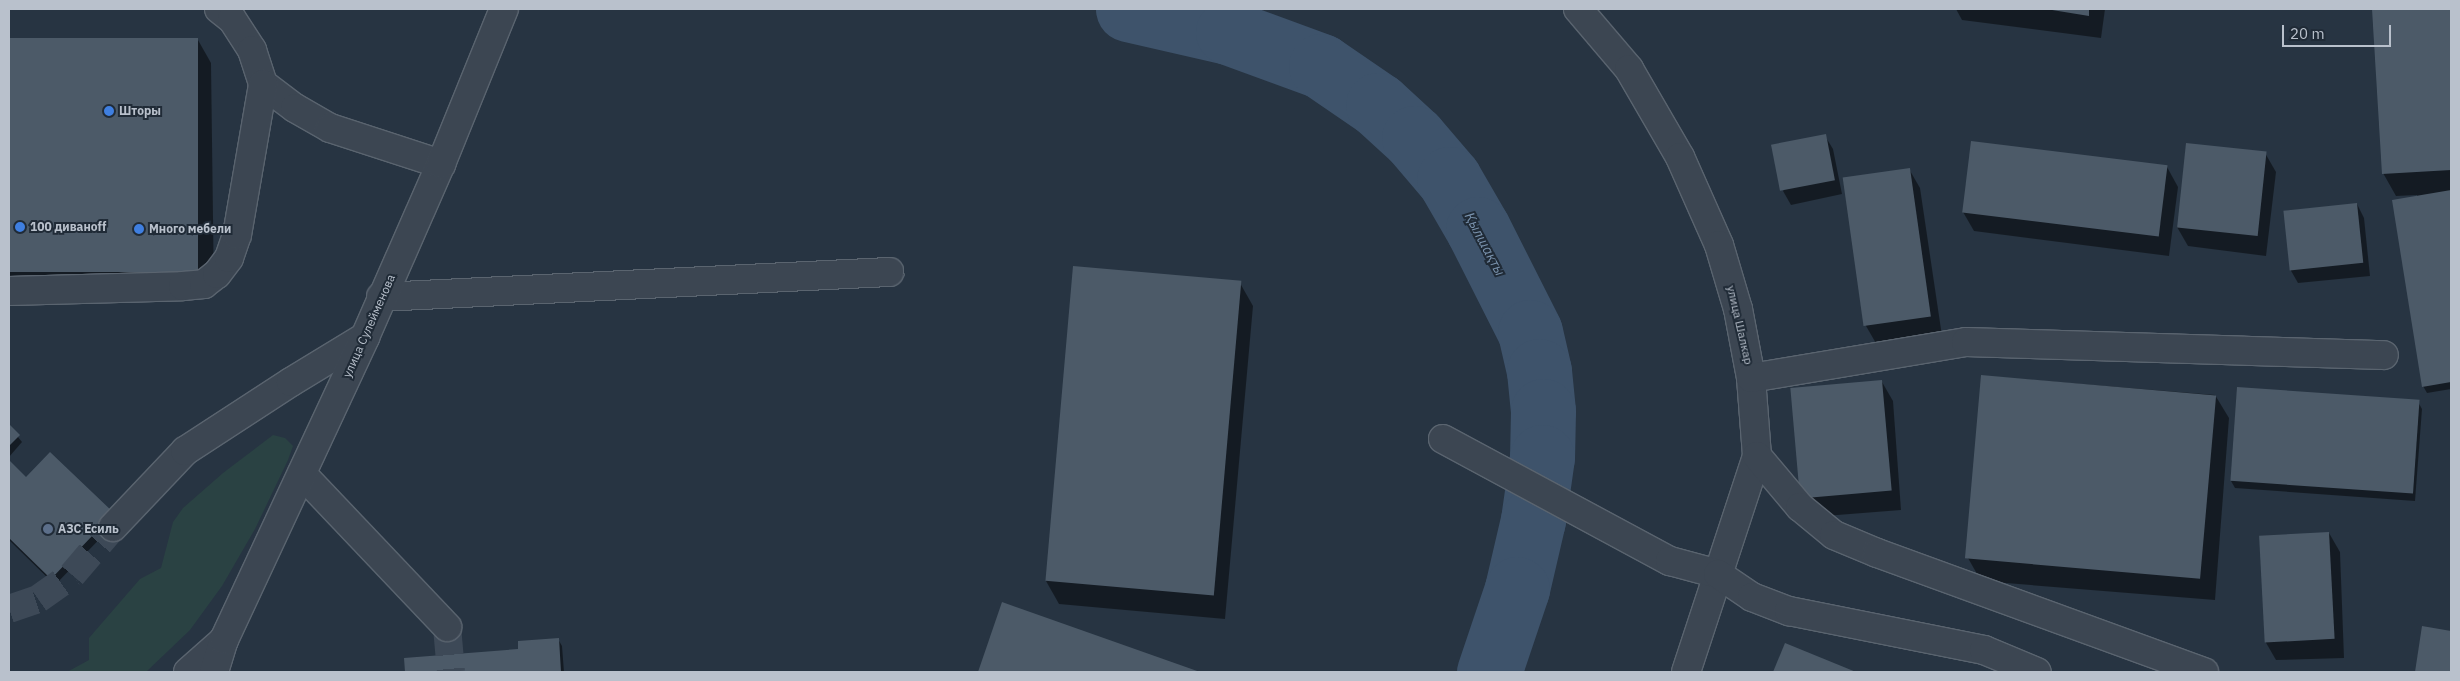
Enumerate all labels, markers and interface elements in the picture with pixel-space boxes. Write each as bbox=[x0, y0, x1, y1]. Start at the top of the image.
scale bar bbox=[2285, 15, 2394, 47]
text: 20 m bbox=[2290, 24, 2325, 43]
place label: Шторы bbox=[119, 104, 161, 118]
marker: Шторы bbox=[103, 105, 115, 117]
water label: Қылшақты bbox=[1461, 209, 1509, 279]
place label: 100 диваноff bbox=[30, 220, 106, 234]
marker: 100 диваноff bbox=[14, 221, 26, 233]
place label: Много мебели bbox=[149, 222, 231, 236]
marker: Много мебели bbox=[133, 223, 145, 235]
street label: улица Сулейменова bbox=[340, 272, 398, 380]
street label: улица Шалкар bbox=[1724, 284, 1756, 366]
place label: АЗС Есиль bbox=[58, 522, 119, 536]
marker: АЗС Есиль bbox=[42, 523, 54, 535]

